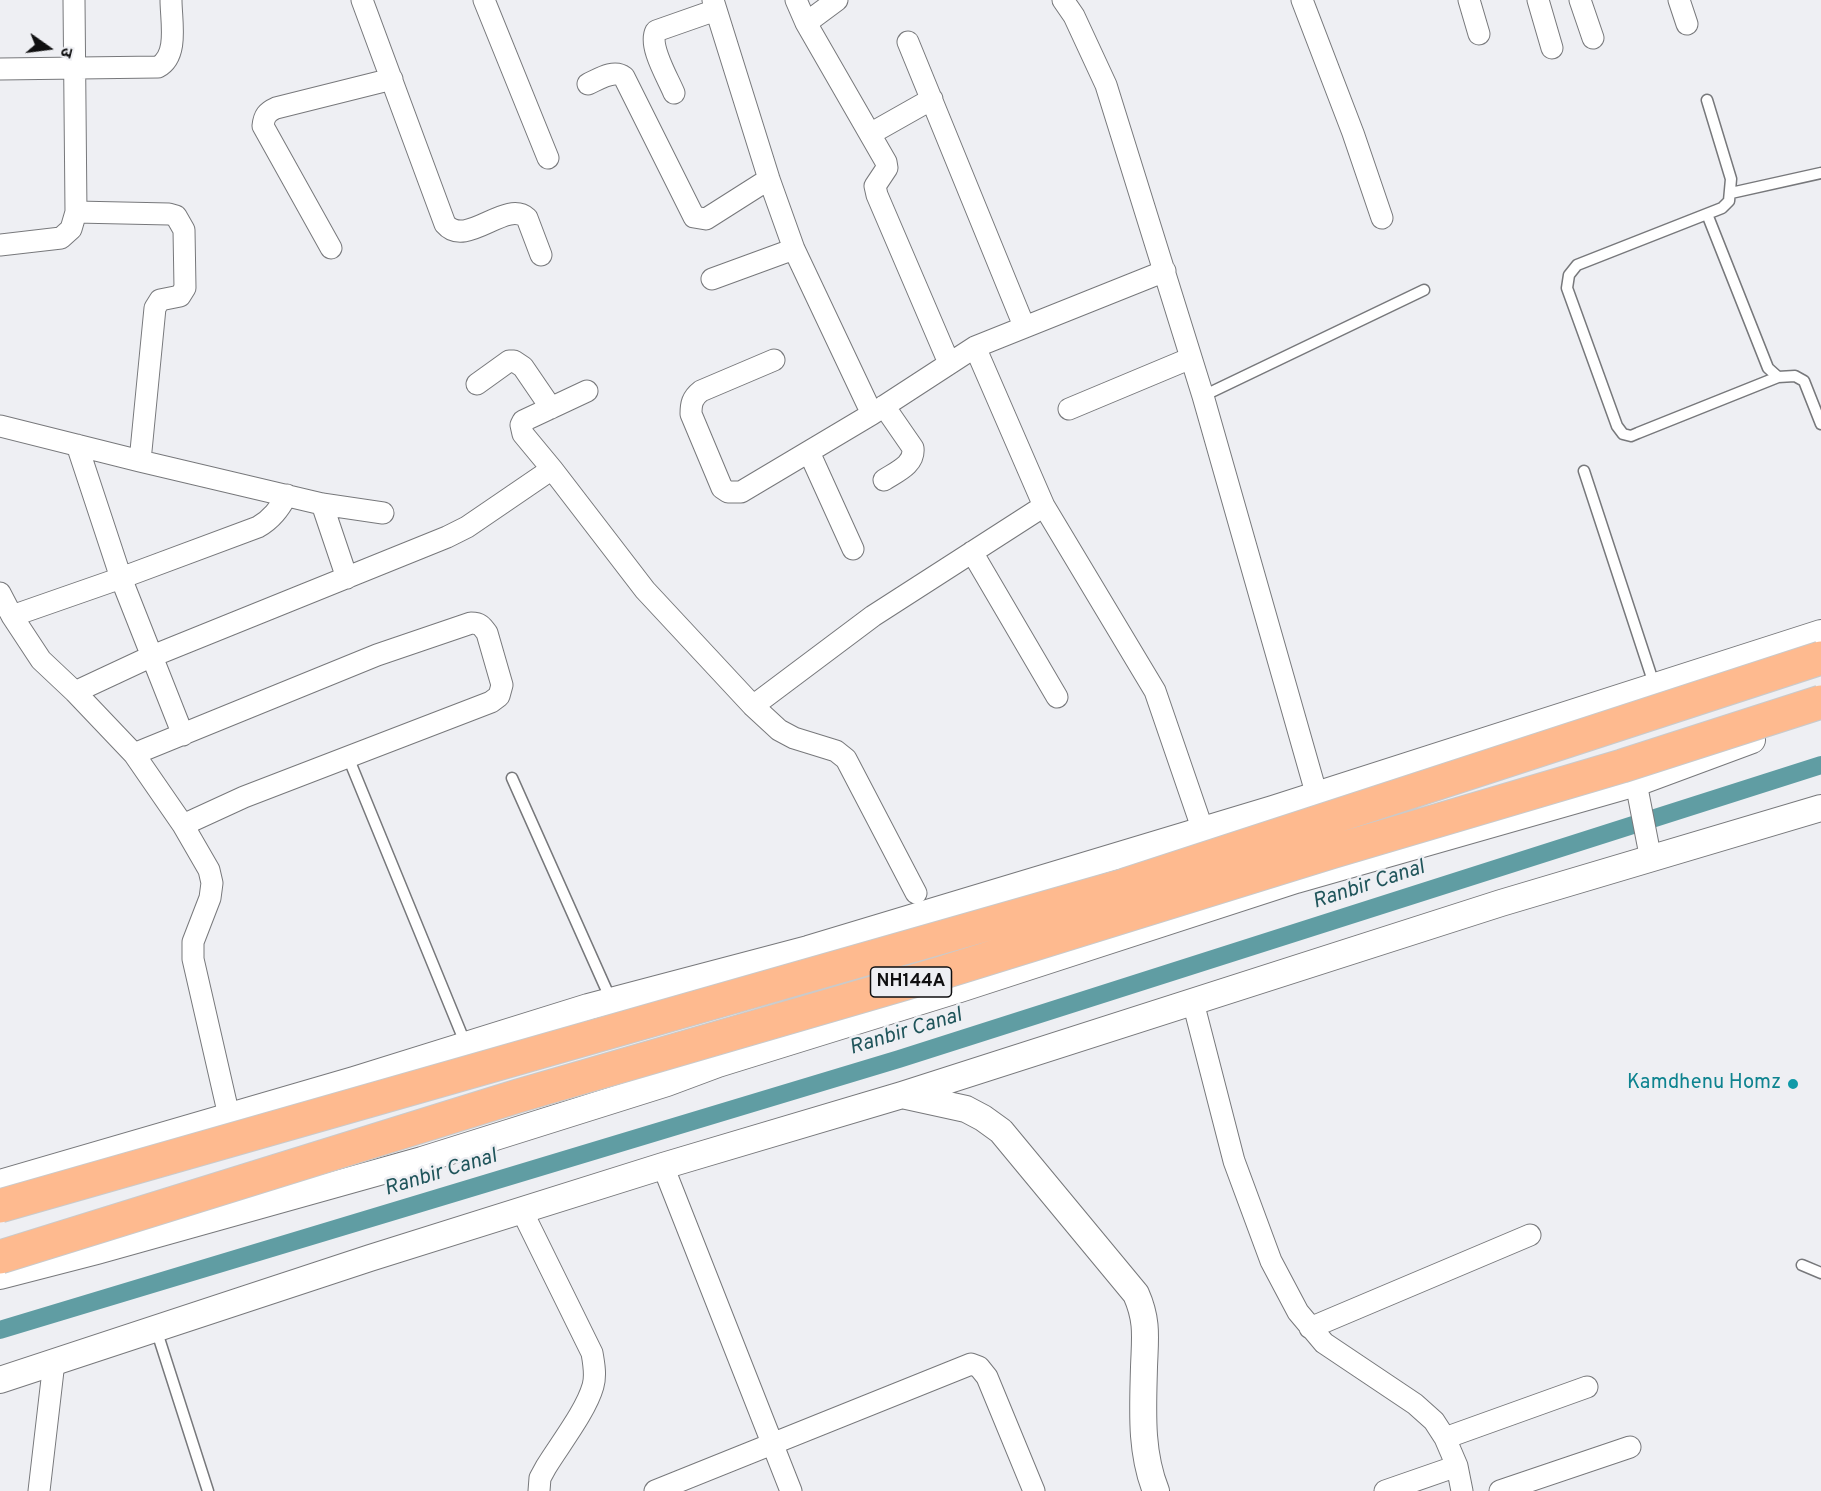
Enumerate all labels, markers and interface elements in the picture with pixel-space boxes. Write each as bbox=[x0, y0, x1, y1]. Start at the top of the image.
north arrow bbox=[18, 18, 78, 78]
text: उ bbox=[55, 45, 76, 59]
water label: Ranbir Canal bbox=[1310, 856, 1428, 916]
road number: NH144A bbox=[870, 967, 952, 997]
water label: Ranbir Canal bbox=[847, 1004, 965, 1062]
place label: Kamdhenu Homz bbox=[1627, 1072, 1781, 1096]
marker: Kamdhenu Homz bbox=[1786, 1077, 1800, 1091]
water label: Ranbir Canal bbox=[382, 1145, 500, 1203]

